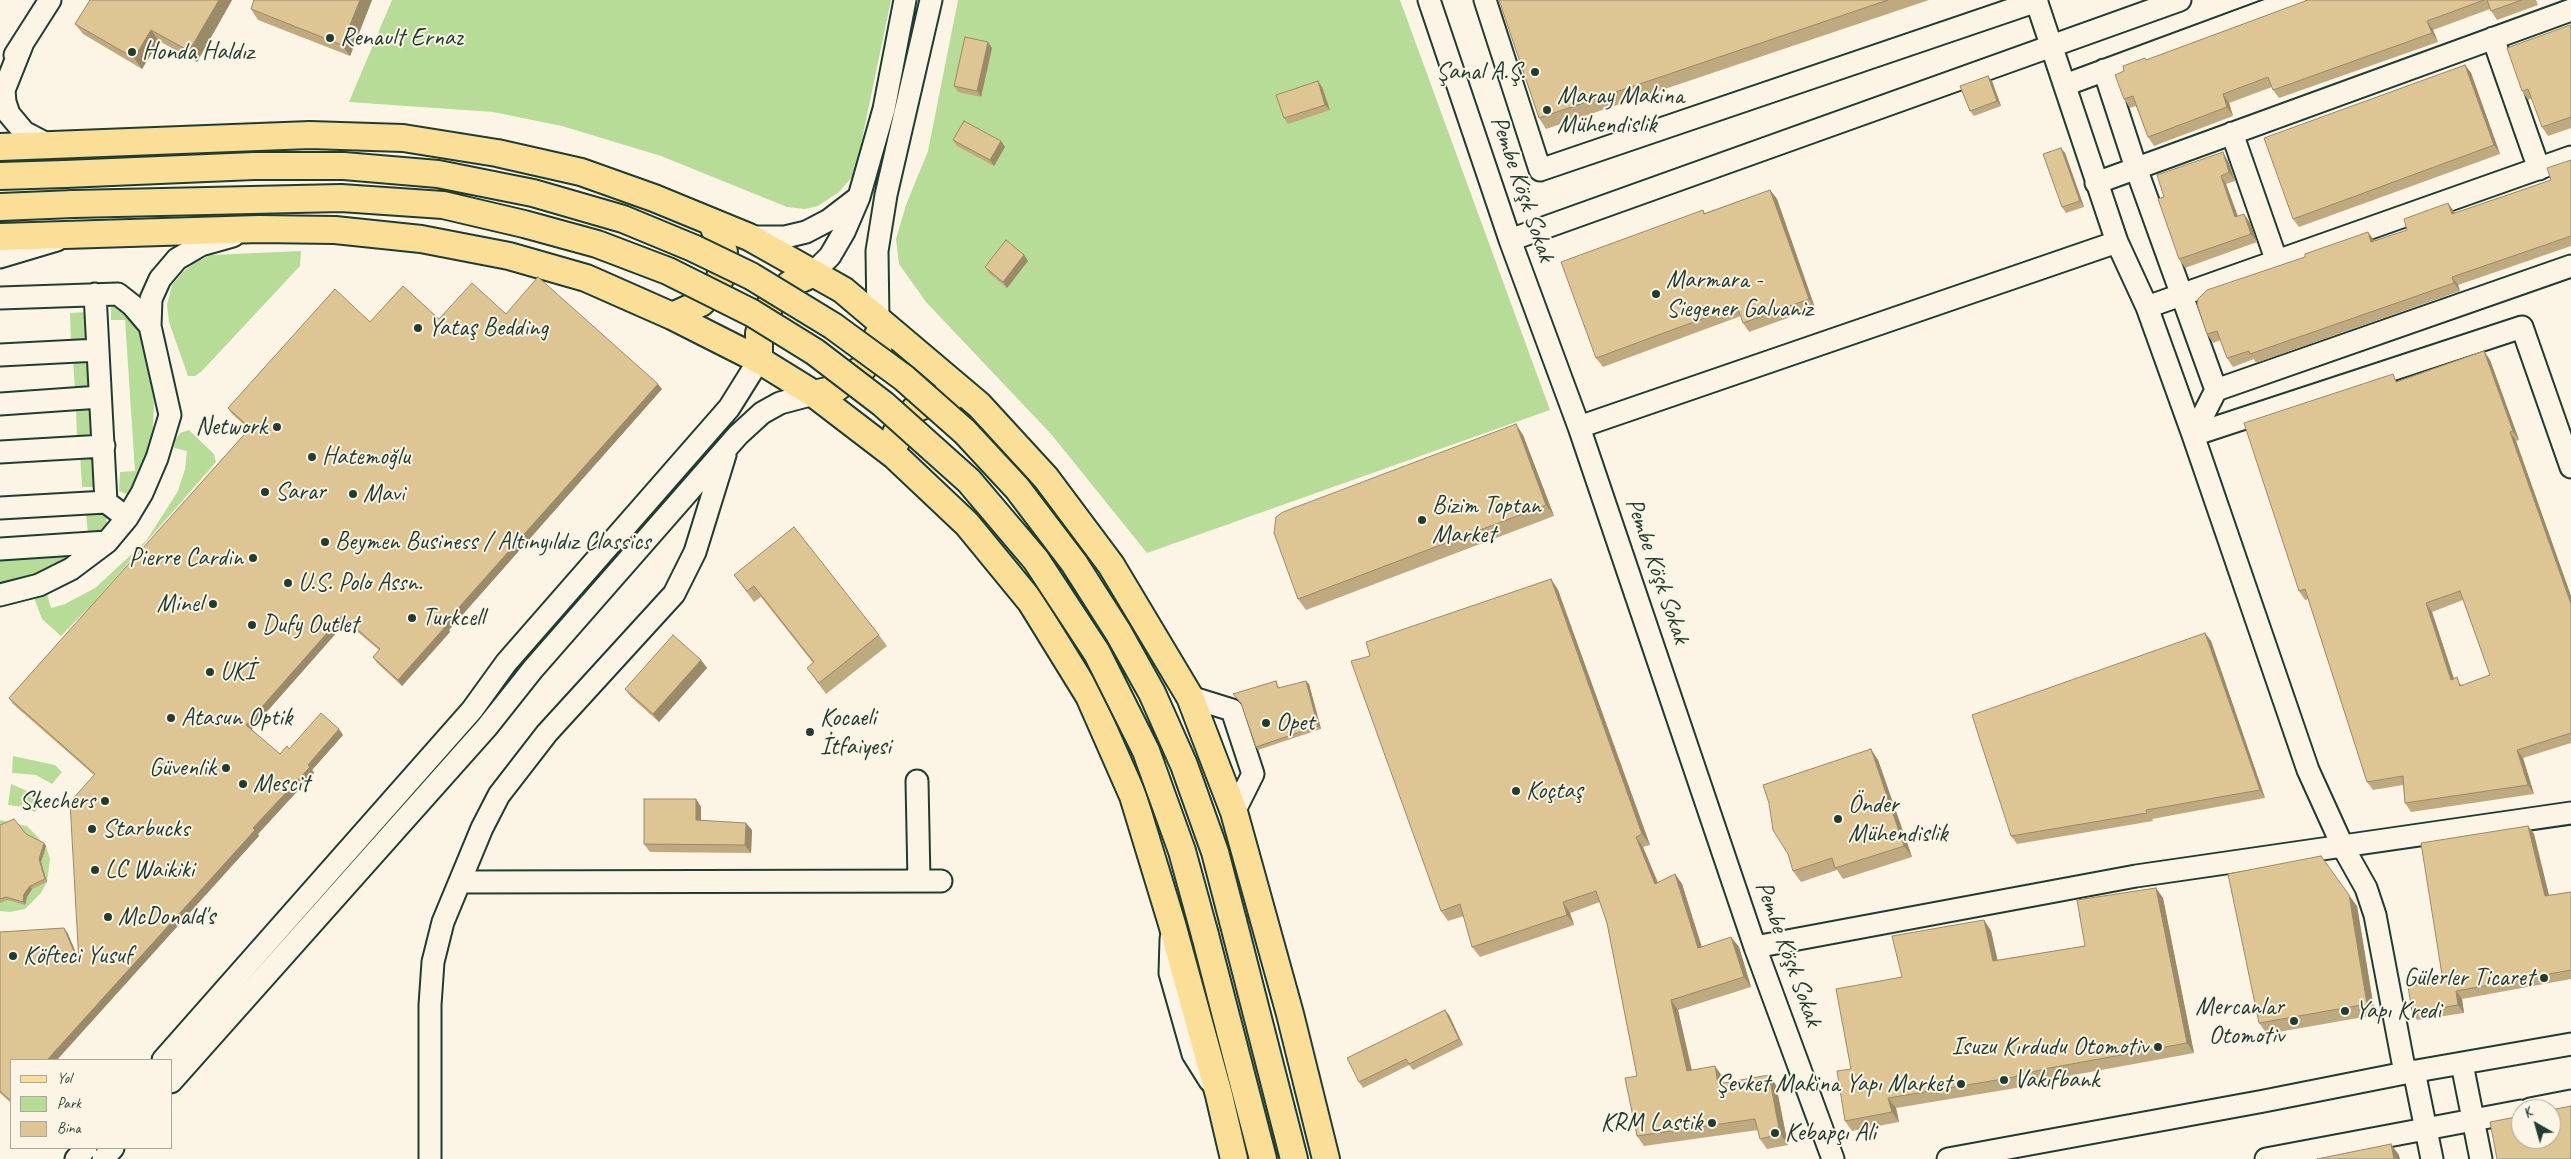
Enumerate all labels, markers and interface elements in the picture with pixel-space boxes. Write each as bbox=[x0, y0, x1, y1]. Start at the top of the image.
place label: Renault Ernaz bbox=[340, 23, 463, 53]
marker: Renault Ernaz bbox=[324, 32, 336, 44]
place label: Honda Haldız bbox=[142, 37, 254, 67]
marker: Honda Haldız bbox=[126, 46, 138, 58]
place label: Şanal A.Ş. bbox=[1436, 57, 1525, 87]
marker: Şanal A.Ş. bbox=[1529, 66, 1541, 78]
place label: Maray Makina Mühendislik bbox=[1557, 81, 1684, 140]
marker: Maray Makina Mühendislik bbox=[1541, 104, 1553, 116]
street label: Pembe Köşk Sokak bbox=[1483, 112, 1561, 266]
place label: Marmara - Siegener Galvaniz bbox=[1666, 265, 1812, 324]
marker: Marmara - Siegener Galvaniz bbox=[1650, 288, 1662, 300]
place label: Yataş Bedding bbox=[428, 313, 548, 343]
marker: Yataş Bedding bbox=[412, 322, 424, 334]
place label: Network bbox=[196, 412, 267, 442]
marker: Network bbox=[271, 421, 283, 433]
place label: Hatemoğlu bbox=[322, 442, 410, 472]
marker: Hatemoğlu bbox=[306, 451, 318, 463]
place label: Sarar bbox=[275, 477, 326, 507]
place label: Mavi bbox=[363, 479, 404, 509]
marker: Sarar bbox=[259, 486, 271, 498]
marker: Mavi bbox=[347, 488, 359, 500]
place label: Bizim Toptan Market bbox=[1432, 491, 1541, 550]
street label: Pembe Köşk Sokak bbox=[1618, 494, 1696, 648]
marker: Bizim Toptan Market bbox=[1416, 514, 1428, 526]
place label: Beymen Business / Altınyıldız Classics bbox=[335, 527, 651, 557]
marker: Beymen Business / Altınyıldız Classics bbox=[319, 536, 331, 548]
place label: Pierre Cardin bbox=[129, 543, 243, 573]
marker: Pierre Cardin bbox=[247, 552, 259, 564]
place label: U.S. Polo Assn. bbox=[298, 568, 422, 598]
marker: U.S. Polo Assn. bbox=[282, 577, 294, 589]
place label: Minel bbox=[156, 589, 203, 619]
marker: Minel bbox=[207, 598, 219, 610]
place label: Turkcell bbox=[422, 603, 484, 633]
place label: Dufy Outlet bbox=[262, 610, 358, 640]
marker: Turkcell bbox=[406, 612, 418, 624]
marker: Dufy Outlet bbox=[246, 619, 258, 631]
place label: UKİ bbox=[220, 657, 254, 687]
marker: UKİ bbox=[204, 666, 216, 678]
place label: Atasun Optik bbox=[181, 703, 292, 733]
place label: Kocaeli İtfaiyesi bbox=[820, 703, 891, 762]
place label: Opet bbox=[1276, 708, 1314, 738]
marker: Atasun Optik bbox=[165, 712, 177, 724]
marker: Opet bbox=[1260, 717, 1272, 729]
marker: Kocaeli İtfaiyesi bbox=[804, 726, 816, 738]
place label: Güvenlik bbox=[149, 753, 216, 783]
marker: Güvenlik bbox=[220, 762, 232, 774]
place label: Mescit bbox=[253, 769, 309, 799]
place label: Koçtaş bbox=[1526, 776, 1583, 806]
marker: Mescit bbox=[237, 778, 249, 790]
marker: Koçtaş bbox=[1510, 785, 1522, 797]
place label: Skechers bbox=[19, 786, 95, 816]
place label: Önder Mühendislik bbox=[1848, 790, 1947, 849]
marker: Skechers bbox=[99, 795, 111, 807]
marker: Önder Mühendislik bbox=[1832, 813, 1844, 825]
place label: Starbucks bbox=[102, 814, 189, 844]
marker: Starbucks bbox=[86, 823, 98, 835]
place label: LC Waikiki bbox=[105, 855, 194, 885]
marker: LC Waikiki bbox=[89, 864, 101, 876]
street label: Pembe Köşk Sokak bbox=[1748, 877, 1828, 1031]
place label: McDonald's bbox=[118, 902, 215, 932]
marker: McDonald's bbox=[102, 911, 114, 923]
place label: Köfteci Yusuf bbox=[23, 941, 132, 971]
marker: Köfteci Yusuf bbox=[7, 950, 19, 962]
place label: Gülerler Ticaret bbox=[2403, 963, 2534, 993]
marker: Gülerler Ticaret bbox=[2538, 972, 2550, 984]
place label: Mercanlar Otomotiv bbox=[2195, 992, 2284, 1051]
place label: Yapı Kredi bbox=[2355, 996, 2441, 1026]
marker: Yapı Kredi bbox=[2339, 1005, 2351, 1017]
marker: Mercanlar Otomotiv bbox=[2288, 1015, 2300, 1027]
place label: Isuzu Kırdudu Otomotiv bbox=[1952, 1032, 2148, 1062]
marker: Isuzu Kırdudu Otomotiv bbox=[2152, 1041, 2164, 1053]
legend bbox=[10, 1059, 172, 1149]
place label: Vakıfbank bbox=[2014, 1065, 2099, 1095]
text: Yol bbox=[57, 1069, 72, 1088]
place label: Şevket Makina Yapı Market bbox=[1715, 1069, 1951, 1099]
marker: Vakıfbank bbox=[1998, 1074, 2010, 1086]
marker: Şevket Makina Yapı Market bbox=[1955, 1078, 1967, 1090]
text: Park bbox=[57, 1094, 81, 1113]
north arrow bbox=[2511, 1099, 2561, 1149]
text: K bbox=[2519, 1104, 2535, 1121]
place label: KRM Lastik bbox=[1601, 1108, 1702, 1138]
marker: KRM Lastik bbox=[1706, 1117, 1718, 1129]
place label: Kebapçı Ali bbox=[1785, 1118, 1876, 1148]
text: Bina bbox=[57, 1119, 81, 1138]
marker: Kebapçı Ali bbox=[1769, 1127, 1781, 1139]

